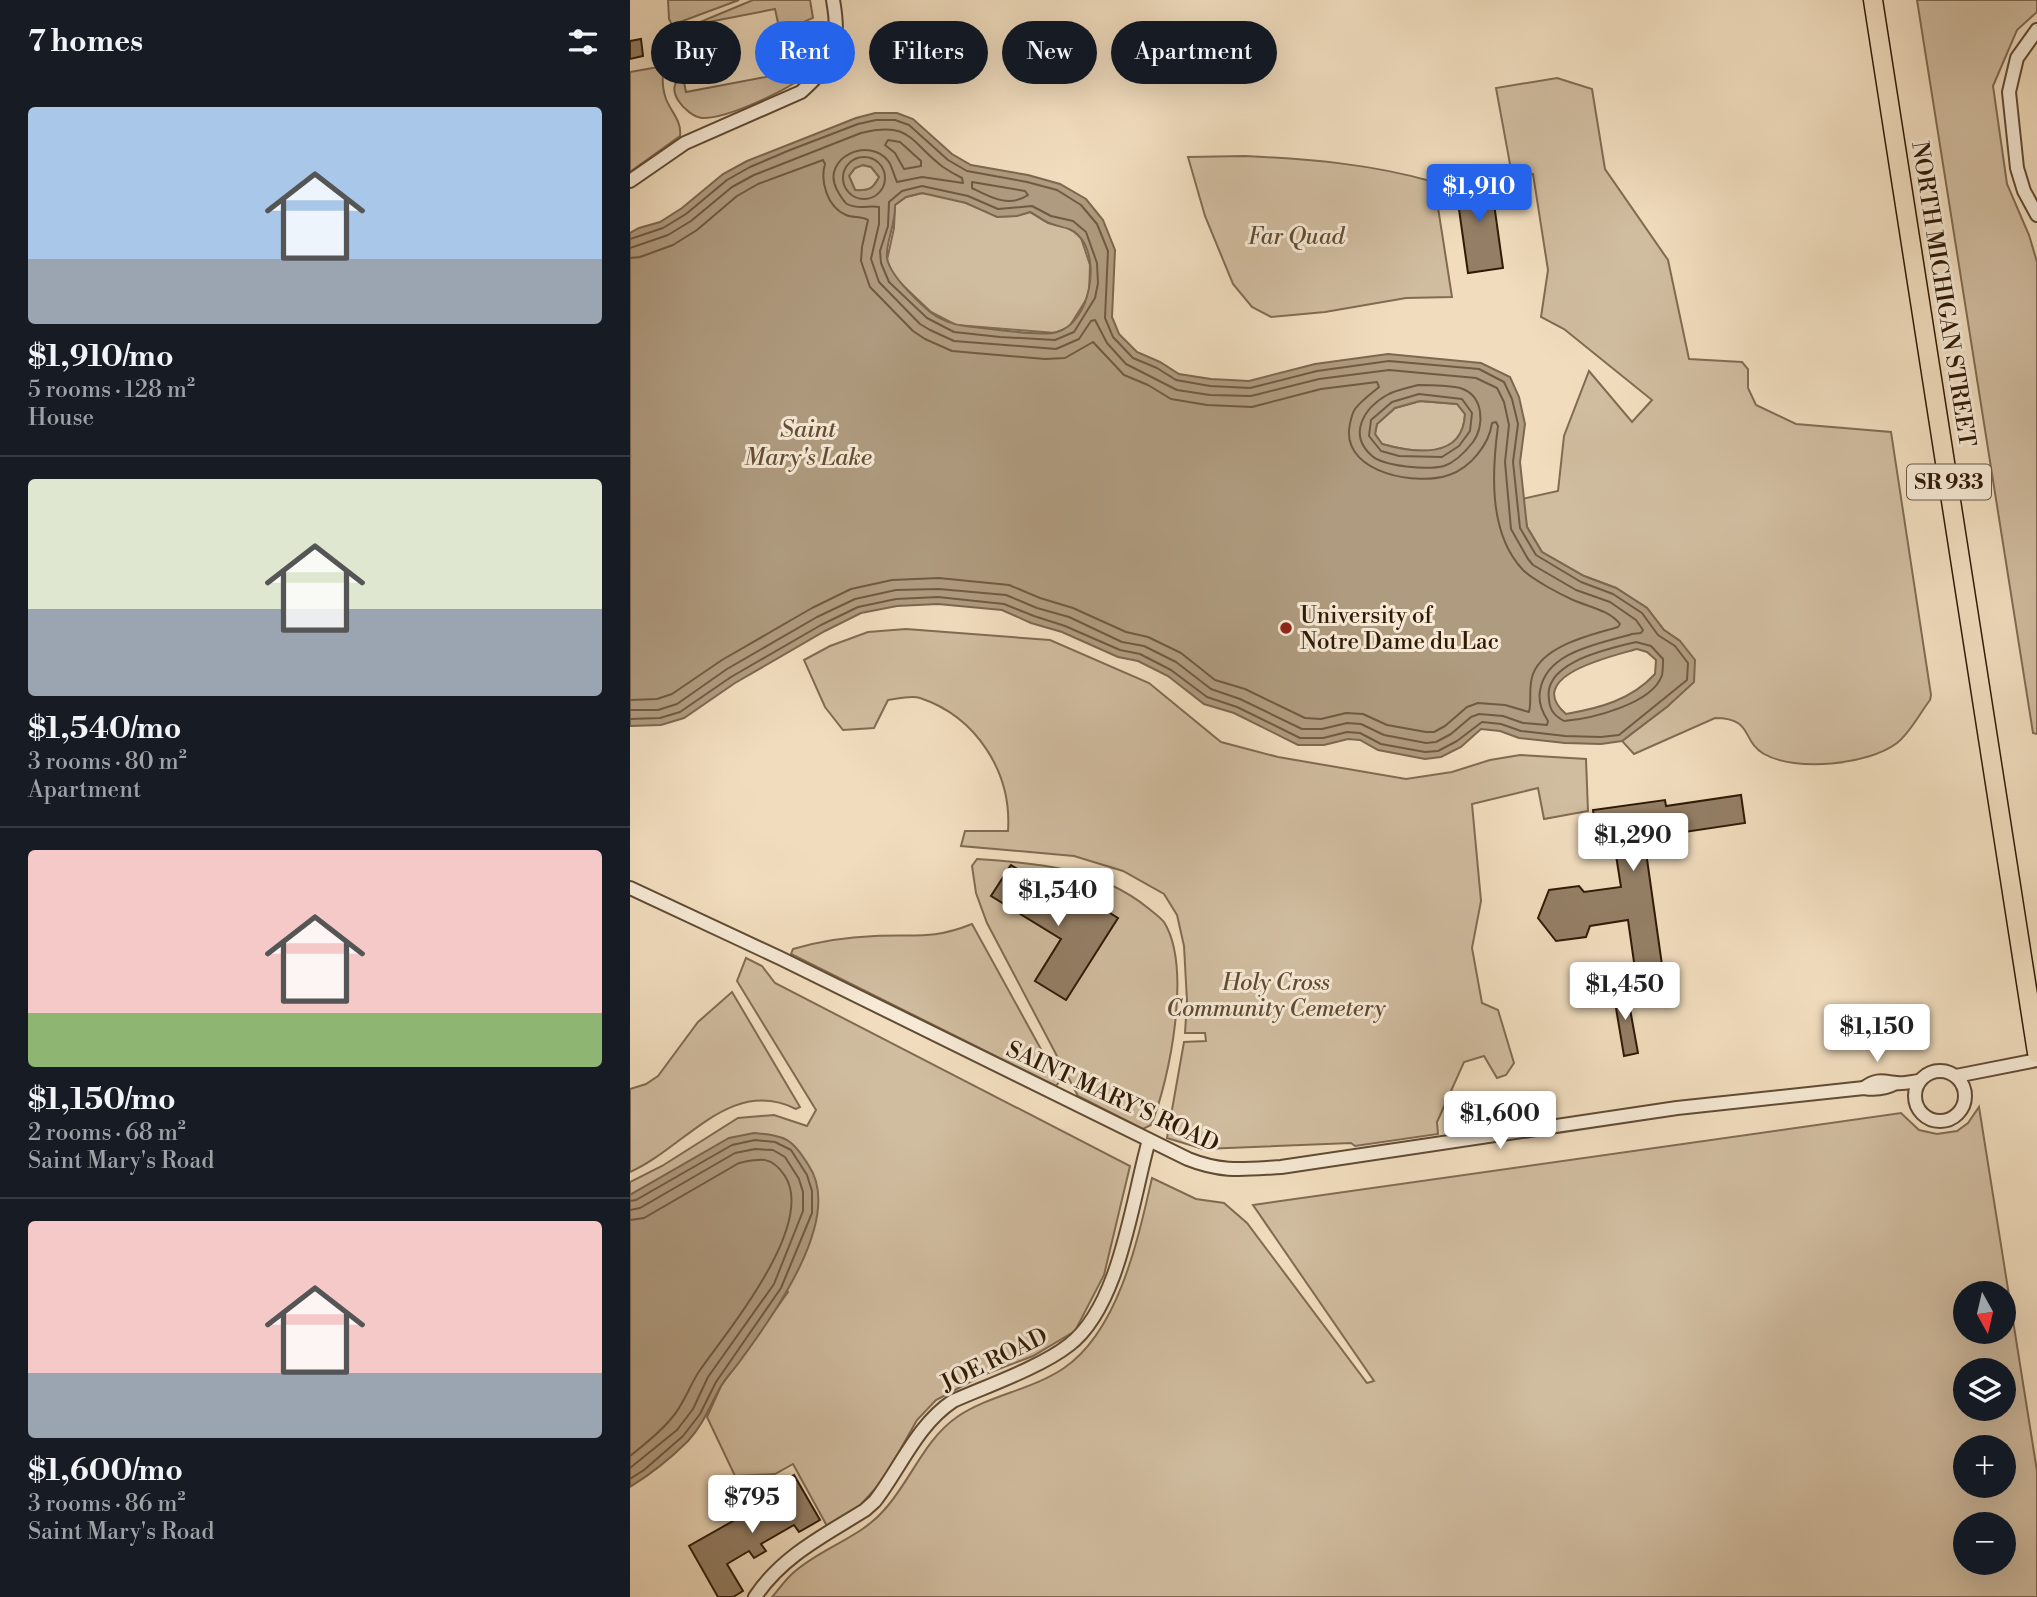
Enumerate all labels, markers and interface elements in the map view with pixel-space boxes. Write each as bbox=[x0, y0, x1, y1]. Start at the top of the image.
chip: Buy bbox=[651, 21, 741, 84]
chip: Rent bbox=[755, 21, 855, 84]
chip: Filters bbox=[869, 21, 988, 84]
chip: New bbox=[1002, 21, 1097, 84]
chip: Apartment bbox=[1111, 21, 1277, 84]
text: 7 homes bbox=[28, 23, 143, 61]
icon: filters bbox=[564, 23, 602, 61]
street label: NORTH MICHIGAN STREET bbox=[1905, 140, 1981, 449]
icon: home bbox=[252, 153, 378, 279]
pin: $1,910 bbox=[1422, 164, 1536, 224]
text: $1,910 bbox=[1443, 173, 1515, 201]
park label: Far Quad bbox=[1248, 223, 1345, 251]
text: $1,910/mo bbox=[28, 338, 174, 376]
text: 5 rooms · 128 m² bbox=[28, 376, 195, 404]
text: House bbox=[28, 404, 94, 432]
water label: Saint Mary's Lake bbox=[744, 415, 872, 473]
road number: SR 933 bbox=[1907, 464, 1991, 500]
icon: home bbox=[252, 525, 378, 651]
place label: University of Notre Dame du Lac bbox=[1300, 602, 1499, 656]
marker: University of Notre Dame du Lac bbox=[1278, 620, 1294, 636]
text: $1,540/mo bbox=[28, 710, 181, 748]
text: 3 rooms · 80 m² bbox=[28, 748, 187, 776]
text: Apartment bbox=[28, 776, 141, 804]
pin: $1,290 bbox=[1576, 814, 1690, 873]
text: $1,290 bbox=[1594, 822, 1672, 850]
pin: $1,540 bbox=[1001, 869, 1115, 928]
text: $1,540 bbox=[1019, 877, 1097, 905]
icon: home bbox=[252, 896, 378, 1022]
pin: $1,450 bbox=[1568, 962, 1682, 1022]
park label: Holy Cross Community Cemetery bbox=[1166, 969, 1387, 1023]
text: $1,450 bbox=[1586, 971, 1664, 999]
pin: $1,150 bbox=[1820, 1004, 1934, 1064]
text: $1,150 bbox=[1840, 1013, 1914, 1041]
street label: SAINT MARY'S ROAD bbox=[1002, 1035, 1223, 1158]
text: $1,150/mo bbox=[28, 1081, 176, 1119]
pin: $1,600 bbox=[1443, 1092, 1557, 1151]
text: $1,600 bbox=[1460, 1100, 1540, 1128]
text: 2 rooms · 68 m² bbox=[28, 1119, 186, 1147]
text: Saint Mary's Road bbox=[28, 1147, 214, 1175]
icon: home bbox=[252, 1267, 378, 1393]
north arrow bbox=[1953, 1281, 2016, 1344]
map controls bbox=[1953, 1281, 2016, 1575]
street label: JOE ROAD bbox=[936, 1322, 1052, 1398]
button: layers bbox=[1953, 1358, 2016, 1421]
button: + bbox=[1953, 1435, 2016, 1498]
text: $1,600/mo bbox=[28, 1452, 183, 1490]
pin: $795 bbox=[711, 1476, 793, 1535]
text: $795 bbox=[724, 1484, 780, 1512]
text: 3 rooms · 86 m² bbox=[28, 1490, 185, 1518]
button: − bbox=[1953, 1512, 2016, 1575]
text: Saint Mary's Road bbox=[28, 1518, 214, 1546]

